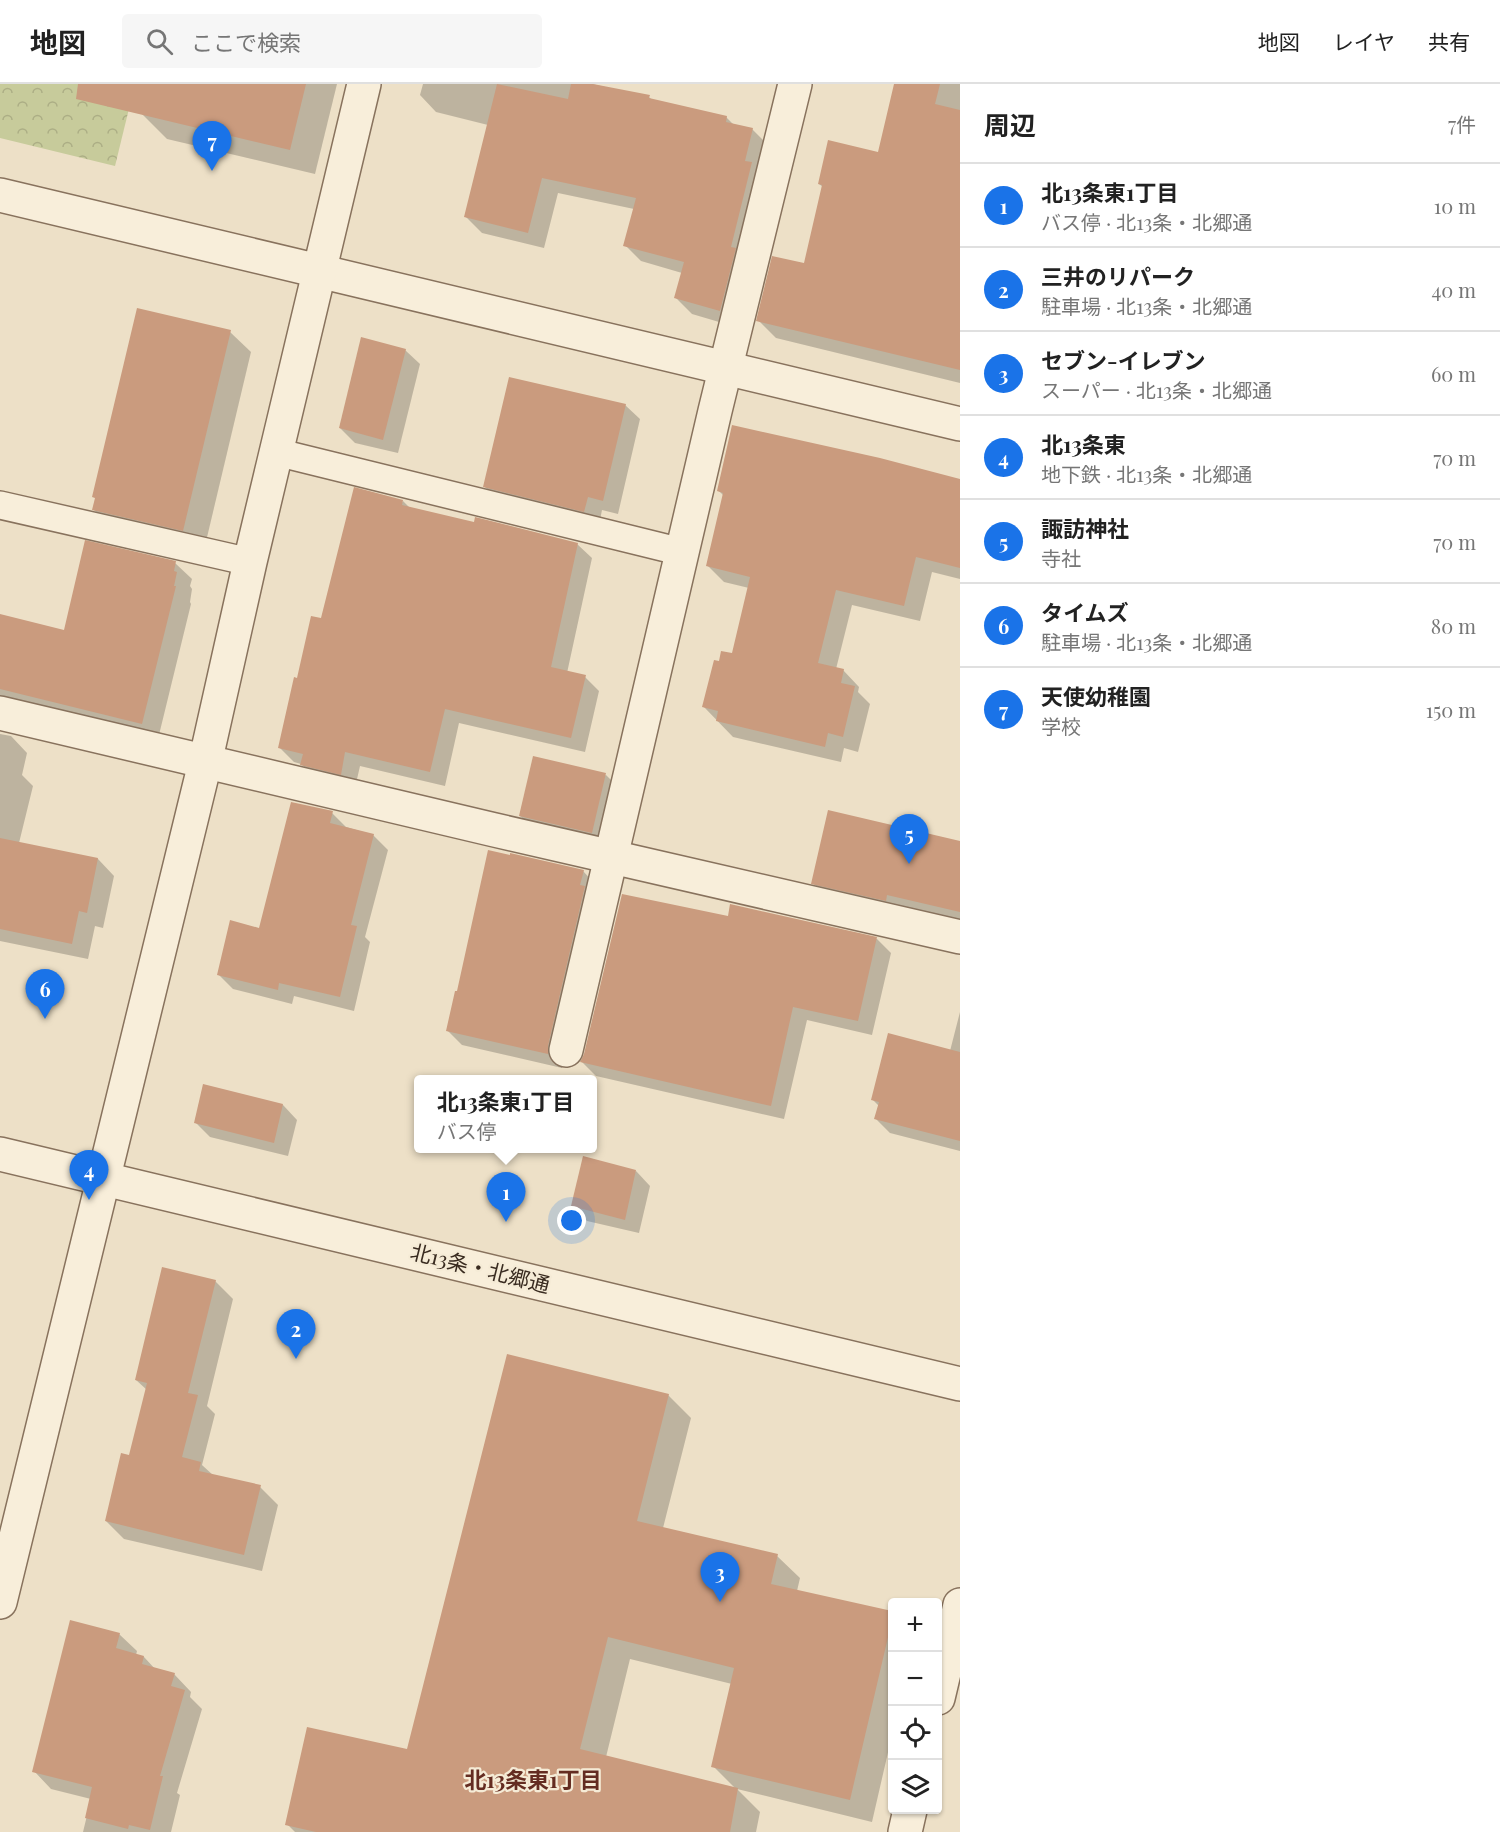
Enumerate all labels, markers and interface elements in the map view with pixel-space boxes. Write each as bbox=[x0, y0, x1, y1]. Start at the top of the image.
search box bbox=[122, 14, 542, 68]
text: 地図 bbox=[30, 23, 86, 60]
icon: search bbox=[143, 25, 176, 58]
text: ここで検索 bbox=[191, 27, 301, 57]
text: 地図 bbox=[1258, 27, 1300, 55]
text: レイヤ bbox=[1333, 27, 1395, 55]
text: 共有 bbox=[1428, 27, 1470, 55]
text: 周辺 bbox=[984, 107, 1036, 142]
text: 7件 bbox=[1448, 110, 1476, 137]
pin: 7 bbox=[192, 122, 232, 171]
text: 北13条東1丁目 bbox=[1041, 177, 1178, 207]
text: 1 bbox=[1000, 192, 1007, 219]
text: 10 m bbox=[1434, 192, 1476, 219]
text: バス停 · 北13条・北郷通 bbox=[1041, 208, 1252, 235]
text: 三井のリパーク bbox=[1041, 261, 1195, 291]
text: 2 bbox=[998, 276, 1009, 303]
text: 40 m bbox=[1431, 276, 1476, 303]
text: 駐車場 · 北13条・北郷通 bbox=[1041, 292, 1252, 319]
text: セブン-イレブン bbox=[1041, 345, 1206, 375]
text: 3 bbox=[999, 360, 1008, 387]
text: 60 m bbox=[1431, 360, 1476, 387]
text: スーパー · 北13条・北郷通 bbox=[1041, 376, 1272, 403]
text: 北13条東 bbox=[1041, 429, 1126, 459]
text: 4 bbox=[998, 444, 1009, 471]
text: 70 m bbox=[1433, 444, 1476, 471]
text: 地下鉄 · 北13条・北郷通 bbox=[1041, 460, 1252, 487]
text: 諏訪神社 bbox=[1041, 513, 1129, 543]
text: 5 bbox=[999, 528, 1008, 555]
text: 70 m bbox=[1433, 528, 1476, 555]
text: 寺社 bbox=[1041, 544, 1081, 571]
text: タイムズ bbox=[1041, 597, 1129, 627]
text: 6 bbox=[998, 612, 1009, 639]
text: 80 m bbox=[1431, 612, 1476, 639]
text: 駐車場 · 北13条・北郷通 bbox=[1041, 628, 1252, 655]
text: 天使幼稚園 bbox=[1041, 681, 1151, 711]
text: 7 bbox=[999, 696, 1008, 723]
text: 150 m bbox=[1426, 696, 1476, 723]
text: 学校 bbox=[1041, 712, 1081, 739]
pin: 5 bbox=[890, 814, 928, 864]
pin: 6 bbox=[26, 970, 64, 1019]
popup bbox=[414, 1075, 597, 1153]
text: 北13条東1丁目 bbox=[437, 1086, 574, 1116]
text: バス停 bbox=[437, 1117, 497, 1144]
pin: 4 bbox=[70, 1150, 109, 1200]
pin: 1 bbox=[486, 1172, 526, 1222]
your location bbox=[557, 1206, 586, 1235]
street label: 北13条・北郷通 bbox=[408, 1236, 553, 1298]
pin: 2 bbox=[276, 1310, 316, 1359]
pin: 3 bbox=[700, 1552, 740, 1602]
map controls bbox=[888, 1598, 942, 1814]
button: + bbox=[888, 1598, 942, 1652]
button: − bbox=[888, 1652, 942, 1706]
button: locate bbox=[888, 1706, 942, 1760]
button: layers bbox=[888, 1760, 942, 1814]
district label: 北13条東1丁目 bbox=[464, 1764, 602, 1794]

